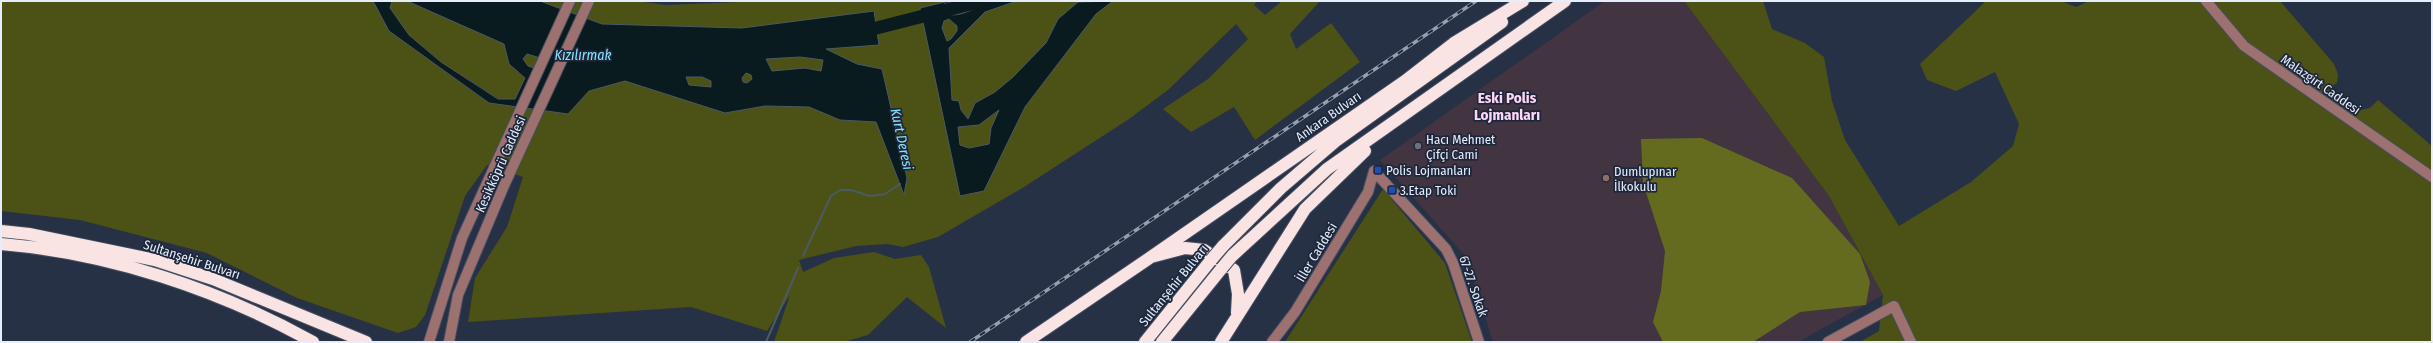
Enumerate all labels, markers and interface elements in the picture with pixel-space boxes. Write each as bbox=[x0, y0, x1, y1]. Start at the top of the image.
water label: Kızılırmak bbox=[555, 47, 612, 64]
street label: Malazgirt Caddesi bbox=[2278, 51, 2363, 117]
street label: Ankara Bulvarı bbox=[1293, 88, 1364, 144]
district label: Eski Polis Lojmanları bbox=[1474, 89, 1540, 124]
water label: Kurt Deresi bbox=[887, 107, 916, 172]
street label: Kesikköprü Caddesi bbox=[472, 114, 528, 215]
place label: Hacı Mehmet Çifçi Cami bbox=[1426, 132, 1496, 162]
marker: Hacı Mehmet Çifçi Cami bbox=[1413, 141, 1423, 151]
place label: Polis Lojmanları bbox=[1386, 163, 1471, 178]
place label: Dumlupınar İlkokulu bbox=[1614, 164, 1677, 194]
marker: Polis Lojmanları bbox=[1373, 165, 1383, 175]
marker: Dumlupınar İlkokulu bbox=[1601, 173, 1611, 183]
place label: 3.Etap Toki bbox=[1400, 183, 1457, 198]
marker: 3.Etap Toki bbox=[1387, 185, 1397, 195]
street label: İller Caddesi bbox=[1293, 220, 1340, 285]
street label: Sultanşehir Bulvarı bbox=[142, 237, 242, 282]
street label: Sultanşehir Bulvarı bbox=[1136, 241, 1211, 329]
street label: 67-27. Sokak bbox=[1456, 254, 1491, 320]

